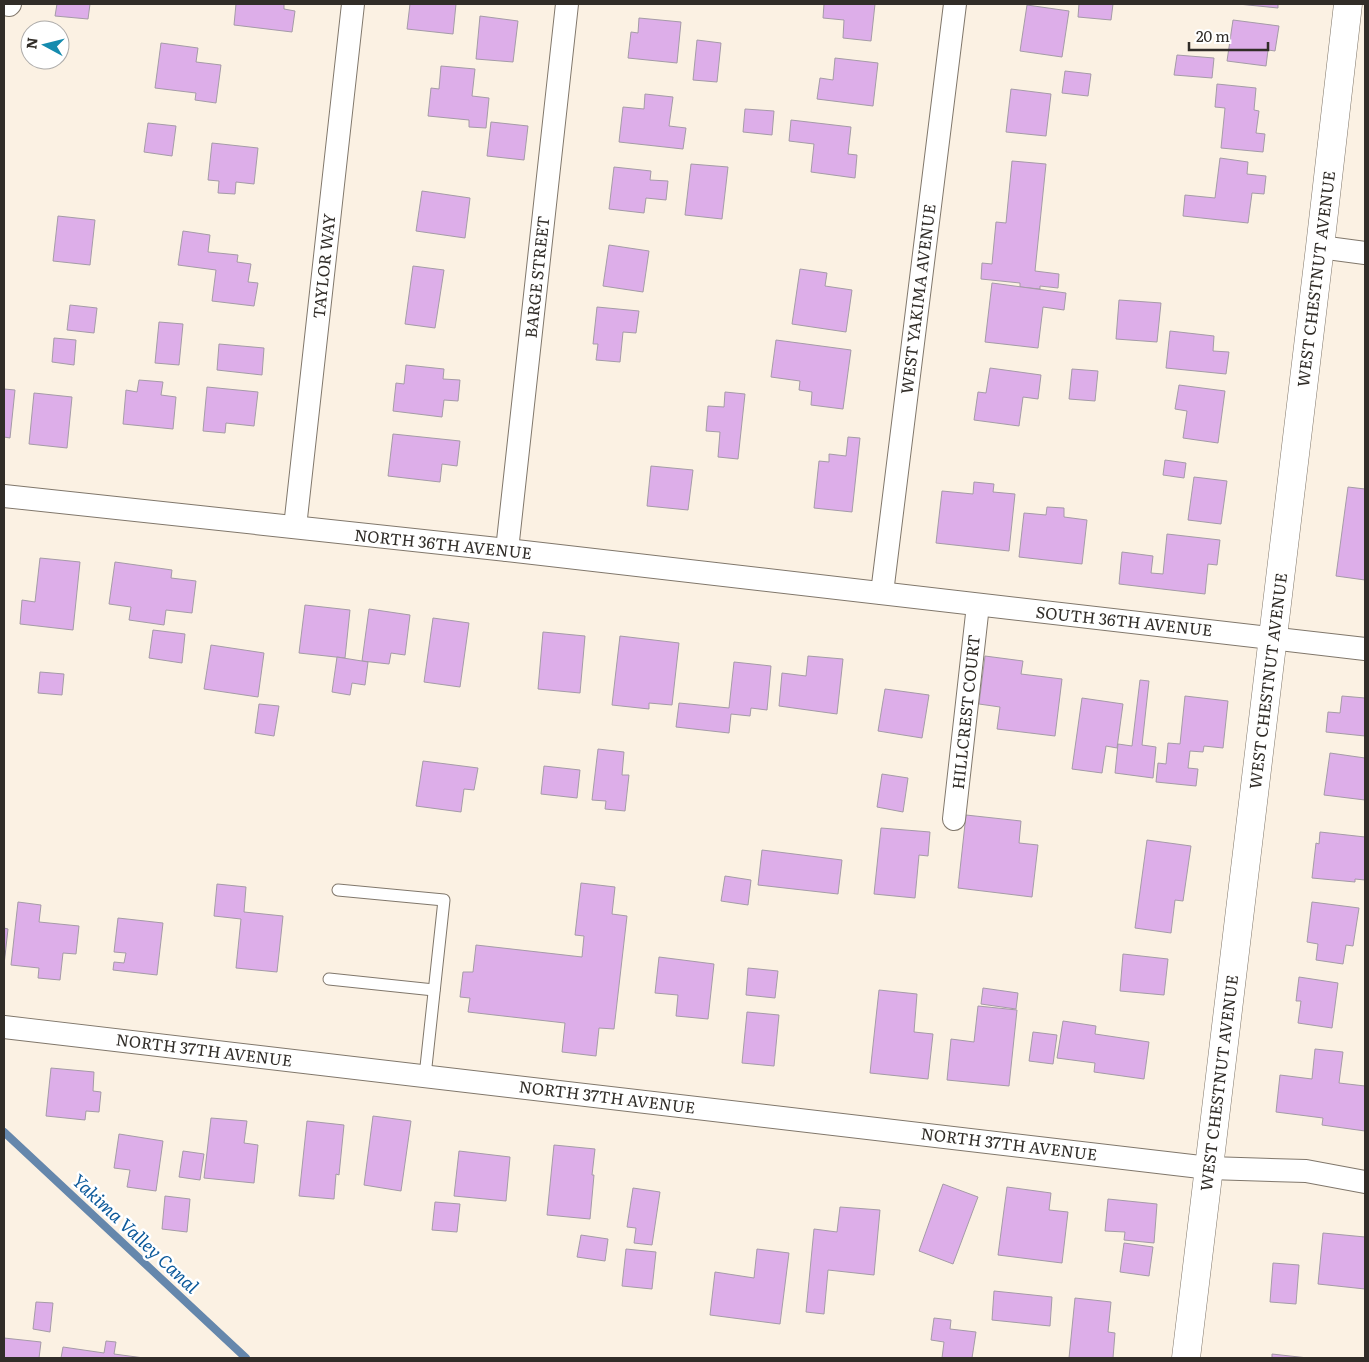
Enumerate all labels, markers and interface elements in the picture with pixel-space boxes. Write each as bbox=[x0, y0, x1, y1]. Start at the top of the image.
north arrow bbox=[20, 20, 70, 70]
scale bar bbox=[1189, 20, 1268, 52]
text: 20 m bbox=[1196, 24, 1230, 47]
text: N bbox=[20, 36, 42, 50]
street label: WEST CHESTNUT AVENUE bbox=[1290, 169, 1340, 388]
street label: WEST YAKIMA AVENUE bbox=[893, 202, 941, 395]
street label: TAYLOR WAY bbox=[306, 212, 341, 320]
street label: BARGE STREET bbox=[518, 214, 554, 339]
street label: NORTH 36TH AVENUE bbox=[353, 522, 533, 564]
street label: WEST CHESTNUT AVENUE bbox=[1242, 571, 1292, 790]
street label: SOUTH 36TH AVENUE bbox=[1035, 599, 1214, 641]
street label: HILLCREST COURT bbox=[945, 633, 985, 791]
street label: WEST CHESTNUT AVENUE bbox=[1193, 973, 1243, 1192]
street label: NORTH 37TH AVENUE bbox=[115, 1026, 294, 1072]
street label: NORTH 37TH AVENUE bbox=[518, 1073, 697, 1119]
street label: NORTH 37TH AVENUE bbox=[920, 1120, 1099, 1166]
water label: Yakima Valley Canal bbox=[67, 1167, 206, 1300]

